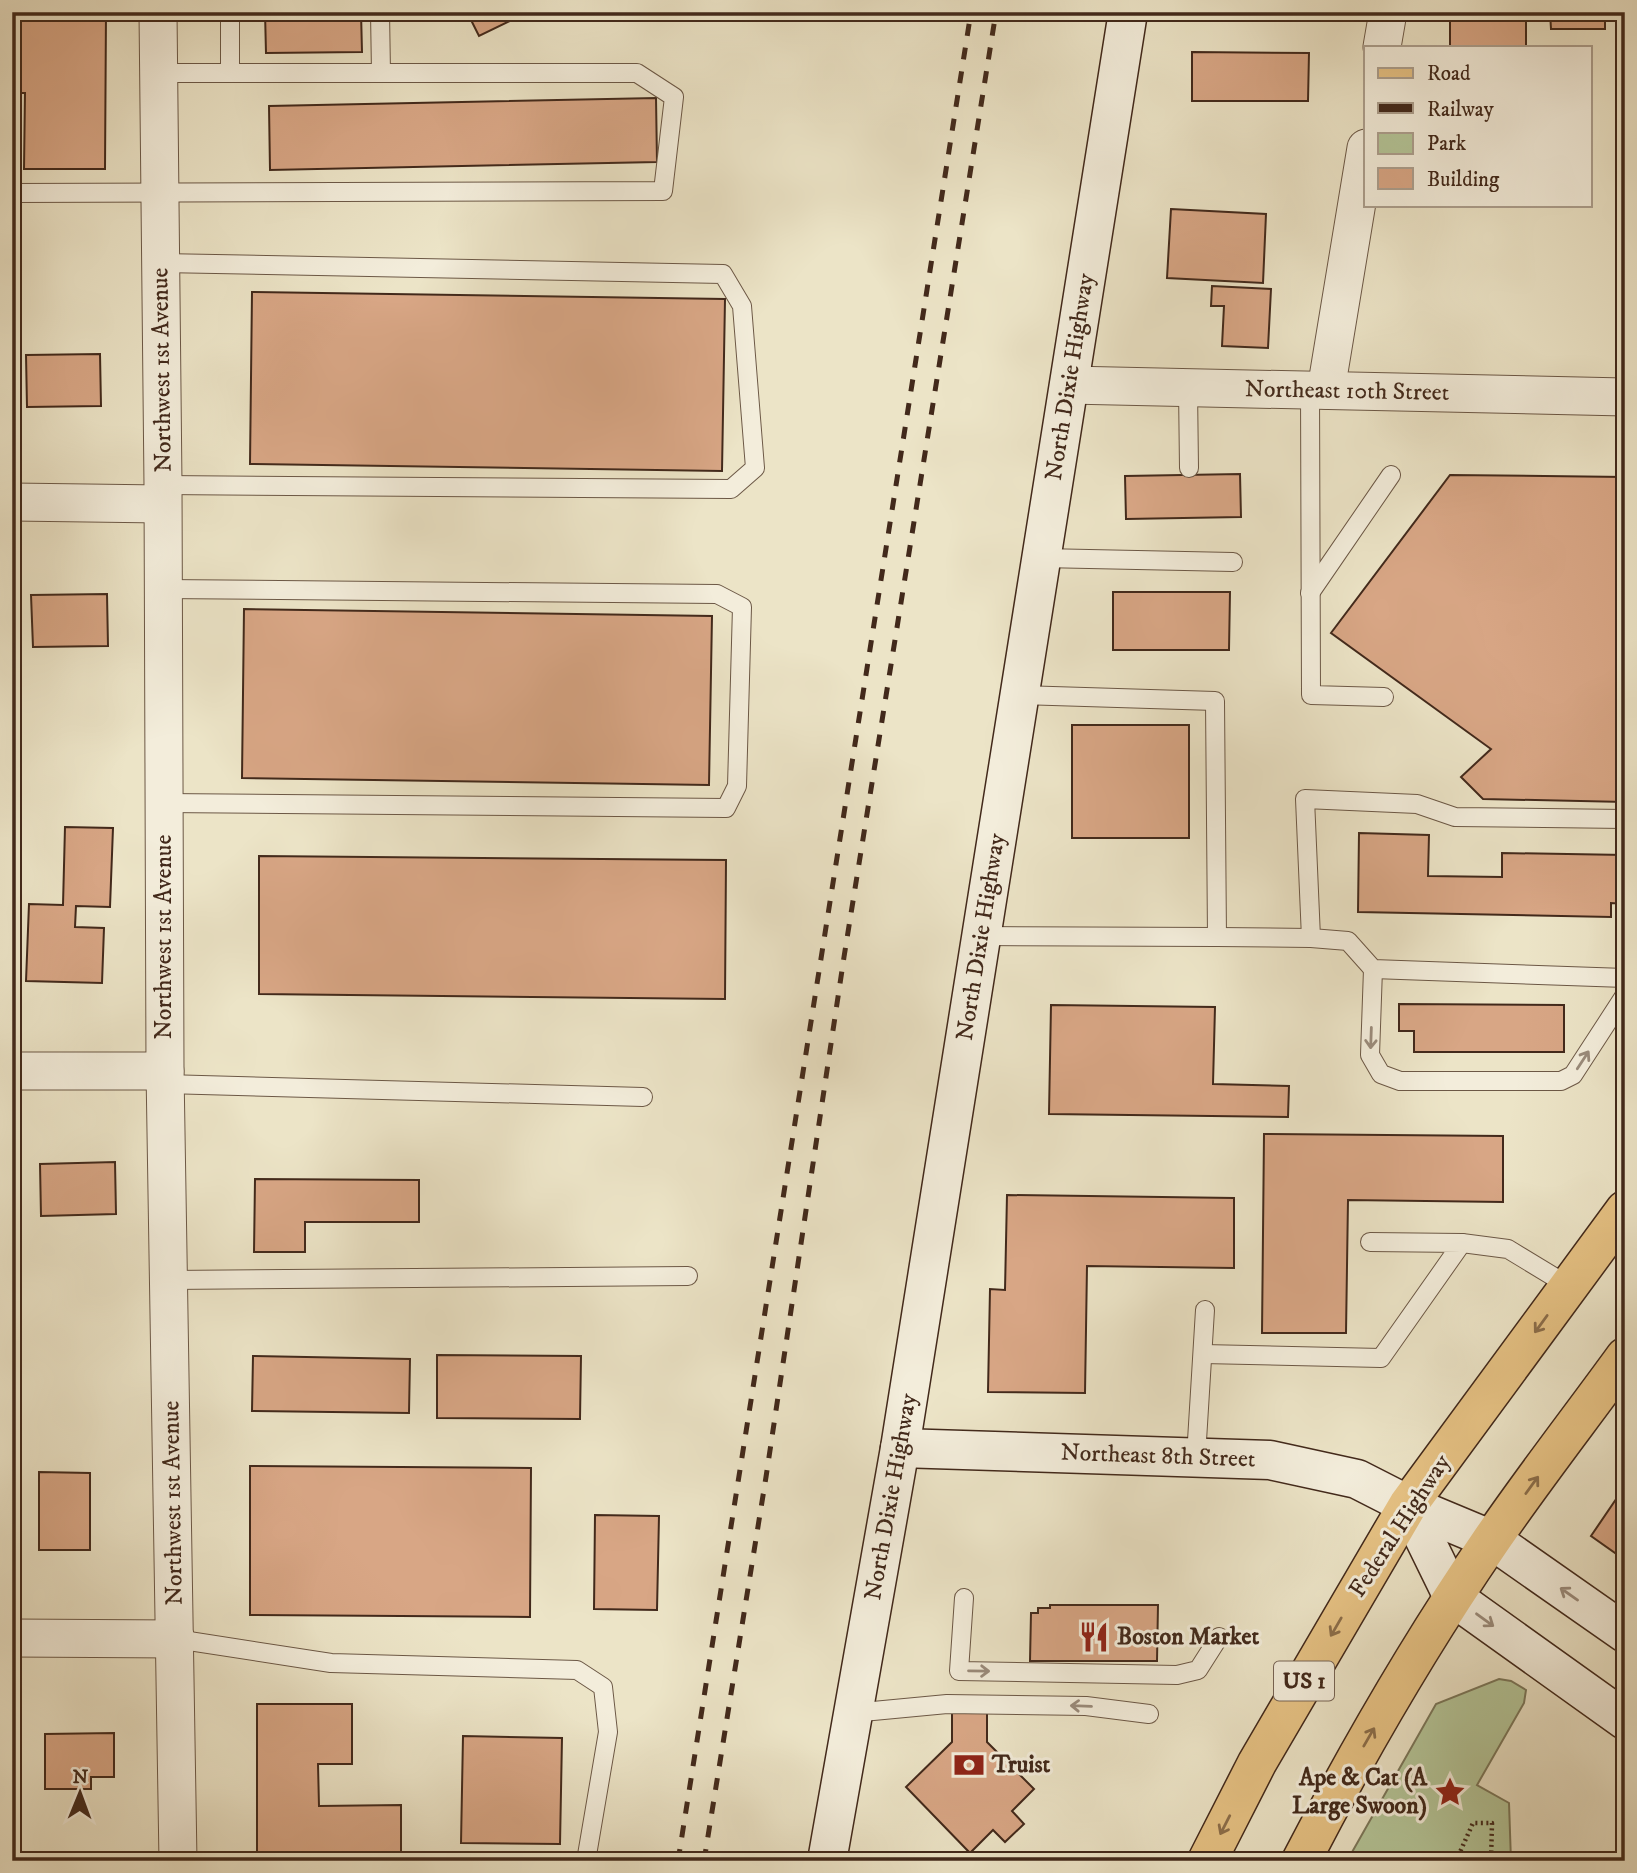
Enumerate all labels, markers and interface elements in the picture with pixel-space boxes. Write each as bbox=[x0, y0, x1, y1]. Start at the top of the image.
legend bbox=[1364, 46, 1592, 206]
text: Road bbox=[1427, 61, 1471, 87]
text: Railway bbox=[1427, 97, 1495, 123]
text: Park bbox=[1427, 131, 1467, 157]
text: Building bbox=[1427, 167, 1500, 193]
street label: Northwest 1st Avenue bbox=[145, 267, 179, 473]
street label: North Dixie Highway bbox=[1039, 271, 1101, 483]
street label: Northeast 10th Street bbox=[1244, 374, 1450, 408]
street label: North Dixie Highway bbox=[950, 831, 1012, 1043]
street label: Northwest 1st Avenue bbox=[149, 835, 179, 1039]
one-way arrow bbox=[1364, 1026, 1377, 1049]
one-way arrow bbox=[1576, 1050, 1590, 1070]
one-way arrow bbox=[1534, 1315, 1549, 1334]
street label: North Dixie Highway bbox=[858, 1391, 924, 1603]
street label: Northwest 1st Avenue bbox=[156, 1400, 190, 1606]
street label: Northeast 8th Street bbox=[1060, 1438, 1256, 1474]
street label: Federal Highway bbox=[1343, 1448, 1458, 1603]
one-way arrow bbox=[1524, 1475, 1539, 1494]
one-way arrow bbox=[1560, 1587, 1579, 1601]
one-way arrow bbox=[1475, 1613, 1494, 1627]
one-way arrow bbox=[1329, 1616, 1343, 1636]
restaurant icon: Boston Market bbox=[1077, 1620, 1111, 1654]
place label: Boston Market bbox=[1117, 1622, 1259, 1652]
road number: US 1 bbox=[1274, 1662, 1334, 1700]
one-way arrow bbox=[967, 1664, 990, 1678]
one-way arrow bbox=[1070, 1699, 1093, 1712]
one-way arrow bbox=[1362, 1727, 1376, 1747]
bank icon: Truist bbox=[952, 1748, 986, 1782]
place label: Truist bbox=[991, 1750, 1050, 1780]
north arrow bbox=[46, 1758, 116, 1828]
place label: Ape & Cat (A Large Swoon) bbox=[1292, 1763, 1428, 1821]
text: N bbox=[72, 1766, 89, 1789]
place icon: Ape & Cat (A Large Swoon) bbox=[1433, 1775, 1467, 1809]
one-way arrow bbox=[1217, 1814, 1231, 1835]

